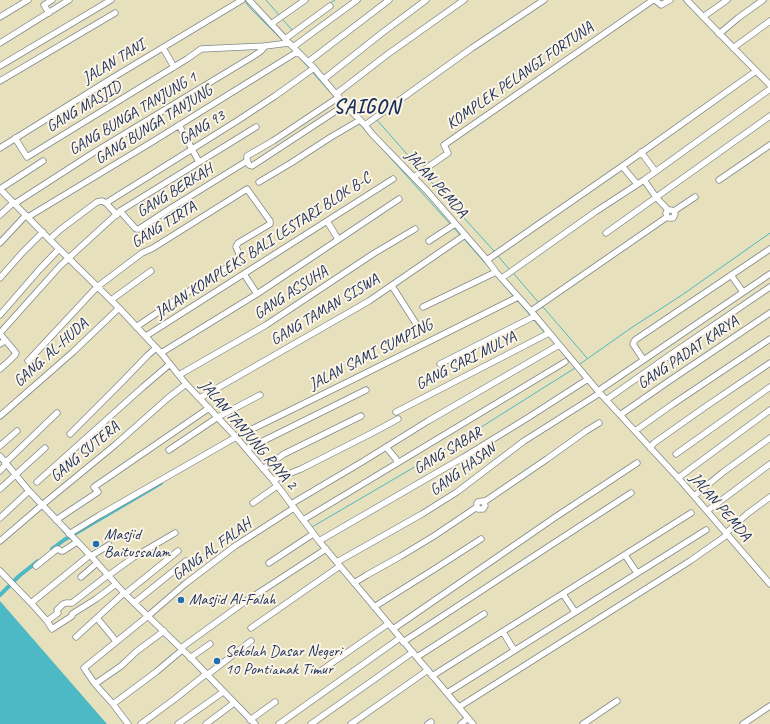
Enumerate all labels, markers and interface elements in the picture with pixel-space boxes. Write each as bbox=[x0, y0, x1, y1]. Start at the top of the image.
street label: KOMPLEK PELANGI FORTUNA bbox=[443, 18, 597, 134]
street label: JALAN TANI bbox=[79, 36, 149, 88]
street label: GANG BUNGA TANJUNG 1 bbox=[66, 68, 200, 160]
street label: GANG MASJID bbox=[43, 77, 125, 137]
street label: GANG BUNGA TANJUNG bbox=[92, 81, 216, 169]
district label: SAIGON bbox=[334, 96, 400, 120]
street label: GANG 93 bbox=[175, 106, 229, 150]
street label: JALAN PEMDA bbox=[401, 146, 471, 222]
street label: GANG BERKAH bbox=[133, 160, 217, 222]
street label: JALAN KOMPLEKS BALI LESTARI BLOK B-C bbox=[151, 169, 375, 323]
street label: GANG TIRTA bbox=[128, 198, 200, 252]
street label: GANG ASSUHA bbox=[250, 262, 332, 324]
street label: GANG TAMAN SISWA bbox=[267, 270, 383, 350]
street label: GANG PADAT KARYA bbox=[634, 312, 742, 394]
street label: GANG. AL-HUDA bbox=[10, 315, 92, 391]
street label: JALAN SAMI SUMPING bbox=[306, 316, 436, 394]
street label: GANG SARI MULYA bbox=[413, 327, 519, 395]
street label: JALAN TANJUNG RAYA 2 bbox=[195, 376, 301, 494]
street label: GANG SUTERA bbox=[47, 418, 123, 486]
street label: GANG SABAR bbox=[410, 423, 486, 479]
street label: GANG HASAN bbox=[426, 440, 500, 500]
street label: JALAN PEMDA bbox=[685, 469, 755, 545]
street label: GANG AL FALAH bbox=[169, 515, 255, 585]
place label: Masjid Baitussalam bbox=[104, 525, 170, 563]
marker: Masjid Baitussalam bbox=[91, 539, 101, 549]
place label: Masjid Al-Falah bbox=[189, 590, 275, 610]
marker: Masjid Al-Falah bbox=[176, 595, 186, 605]
place label: Sekolah Dasar Negeri 10 Pontianak Timur bbox=[225, 642, 342, 680]
marker: Sekolah Dasar Negeri 10 Pontianak Timur bbox=[212, 656, 222, 666]

